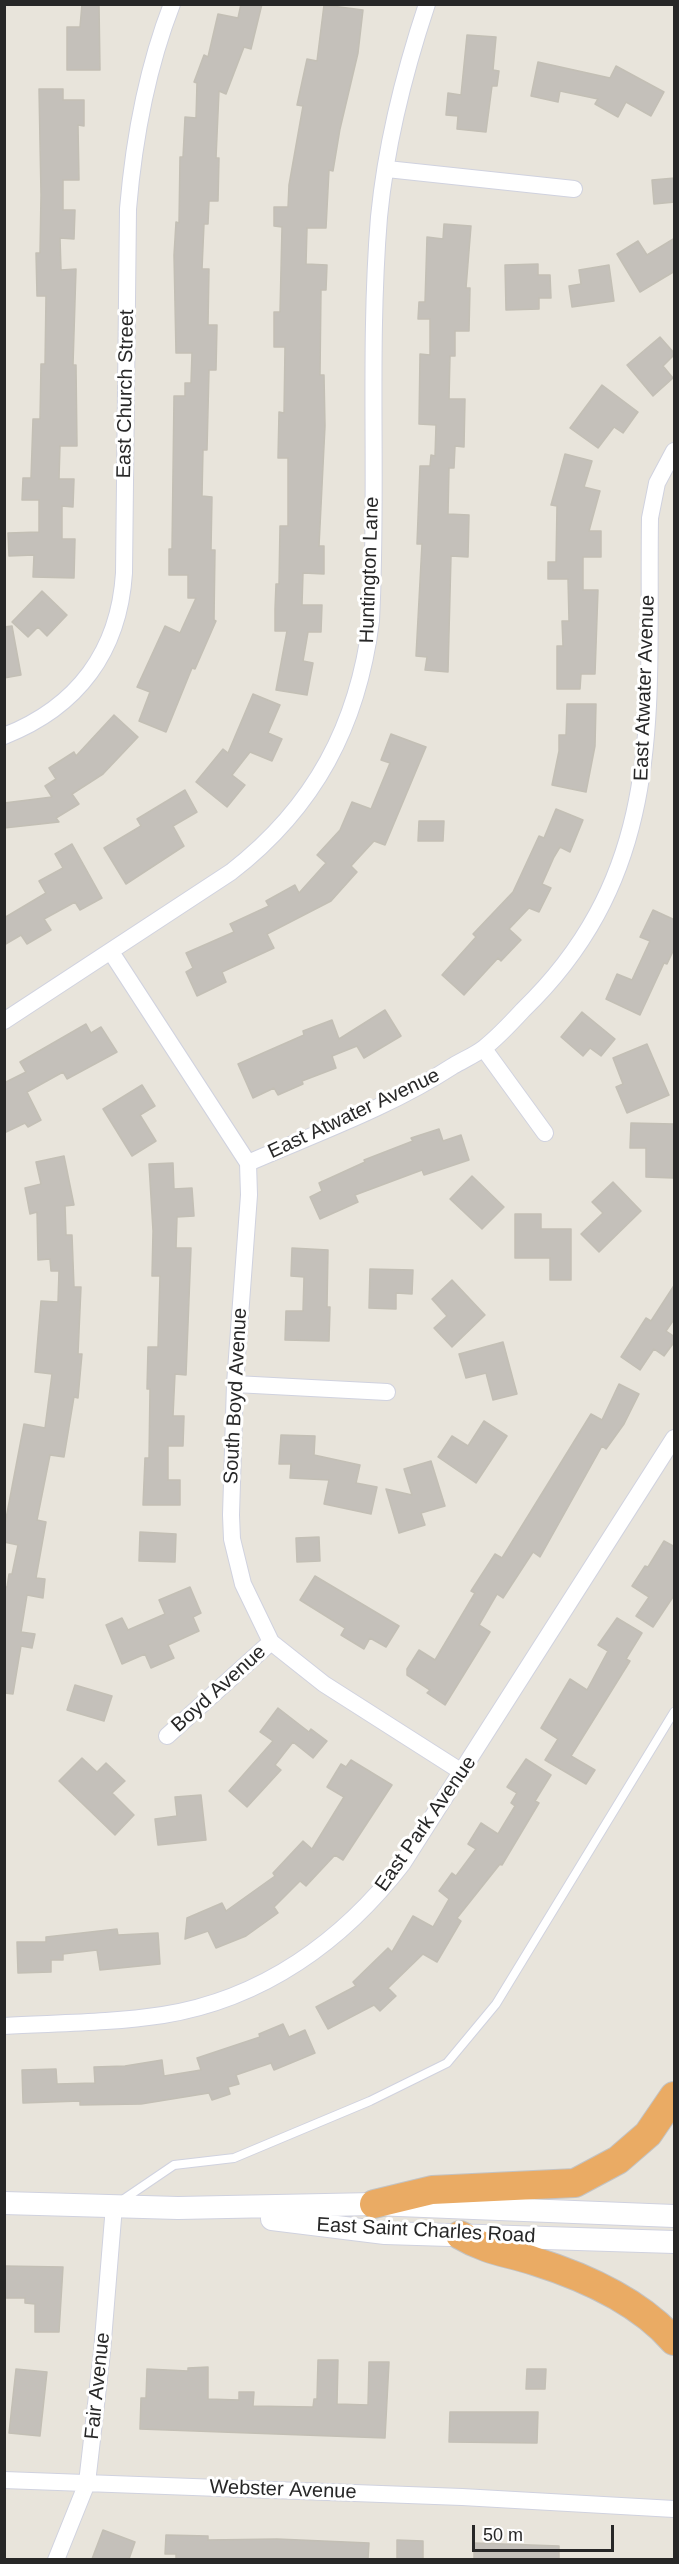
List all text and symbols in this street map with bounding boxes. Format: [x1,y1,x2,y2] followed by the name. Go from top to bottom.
[113,309,139,479] street label: East Church Street
[355,496,385,644] street label: Huntington Lane
[630,594,660,782] street label: East Atwater Avenue
[264,1064,444,1164] street label: East Atwater Avenue
[219,1307,253,1485] street label: South Boyd Avenue
[167,1640,271,1738] street label: Boyd Avenue
[370,1752,482,1896] street label: East Park Avenue
[316,2213,536,2249] street label: East Saint Charles Road
[80,2331,116,2441] street label: Fair Avenue
[209,2475,357,2505] street label: Webster Avenue
[475,2513,618,2551] scale bar
[483,2525,523,2545] text: 50 m

